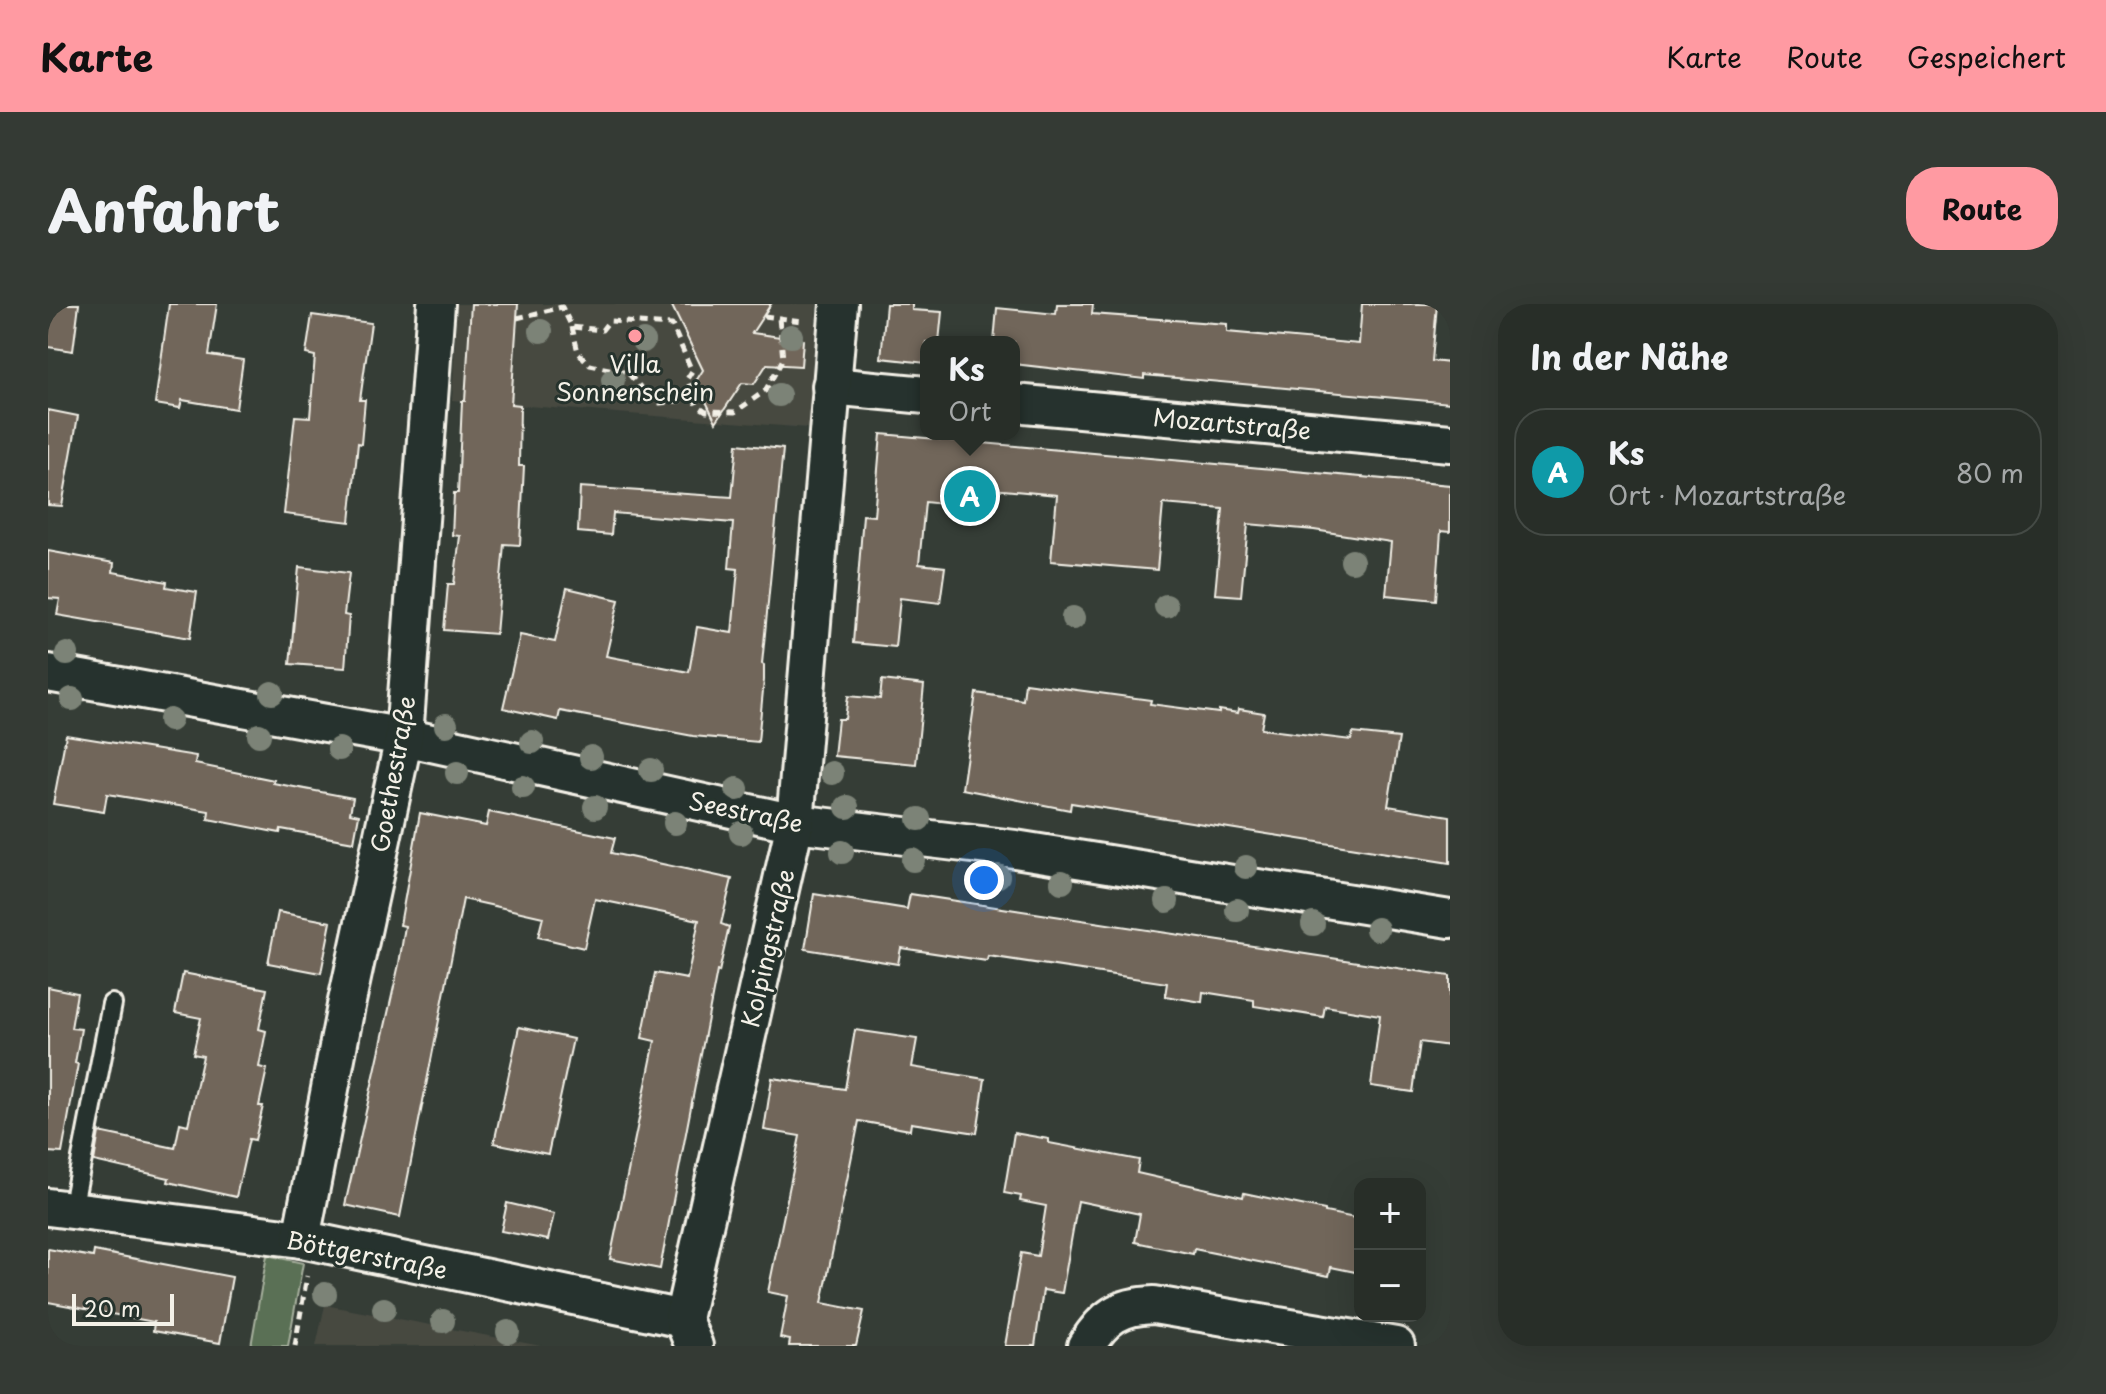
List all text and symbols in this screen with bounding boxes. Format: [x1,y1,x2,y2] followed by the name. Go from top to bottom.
[40,28,153,85] text: Karte
[1666,35,1742,78] text: Karte
[1786,35,1863,78] text: Route
[1907,35,2066,78] text: Gespeichert
[48,166,281,251] text: Anfahrt
[1906,167,2058,250] button: Route
[626,327,644,345] marker: Villa Sonnenschein
[1530,330,1728,382] text: In der Nähe
[920,336,1020,440] popup
[556,345,714,409] place label: Villa Sonnenschein
[948,346,985,391] text: Ks
[948,391,992,430] text: Ort
[1151,398,1313,448] street label: Mozartstraße
[1608,430,1644,475] text: Ks
[1548,453,1568,492] text: A
[1956,453,2024,492] text: 80 m
[944,466,996,526] pin: A
[1608,475,1846,514] text: Ort · Mozartstraße
[361,693,423,855] street label: Goethestraße
[686,781,806,841] street label: Seestraße
[964,860,1004,900] your location
[731,865,803,1031] street label: Kolpingstraße
[1354,1178,1426,1322] map controls
[1354,1178,1426,1250] button: +
[283,1221,451,1287] street label: Böttgerstraße
[1354,1250,1426,1322] button: −
[72,1290,174,1326] scale bar
[84,1291,141,1324] text: 20 m

